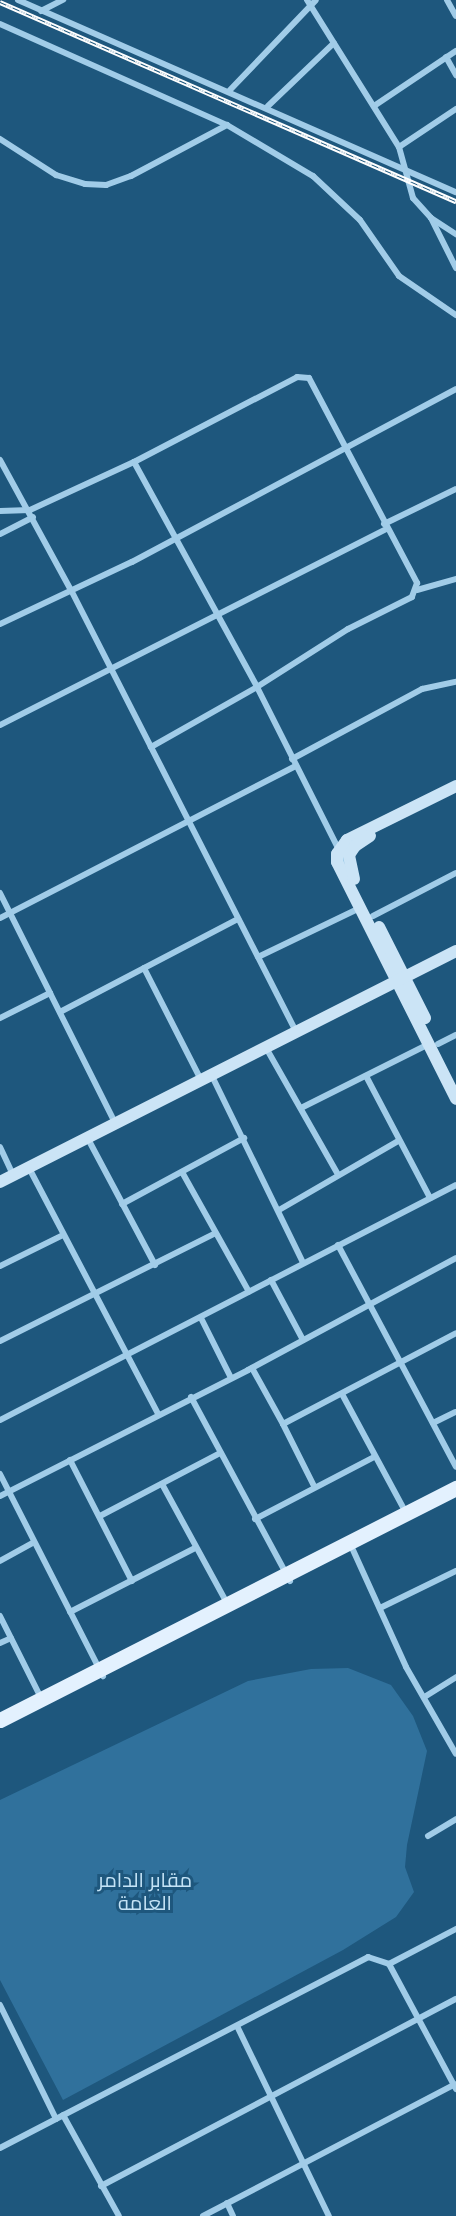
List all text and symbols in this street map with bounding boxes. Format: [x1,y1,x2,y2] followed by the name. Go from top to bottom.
[98,1868,192,1915] park label: مقابر الدامر العامة

